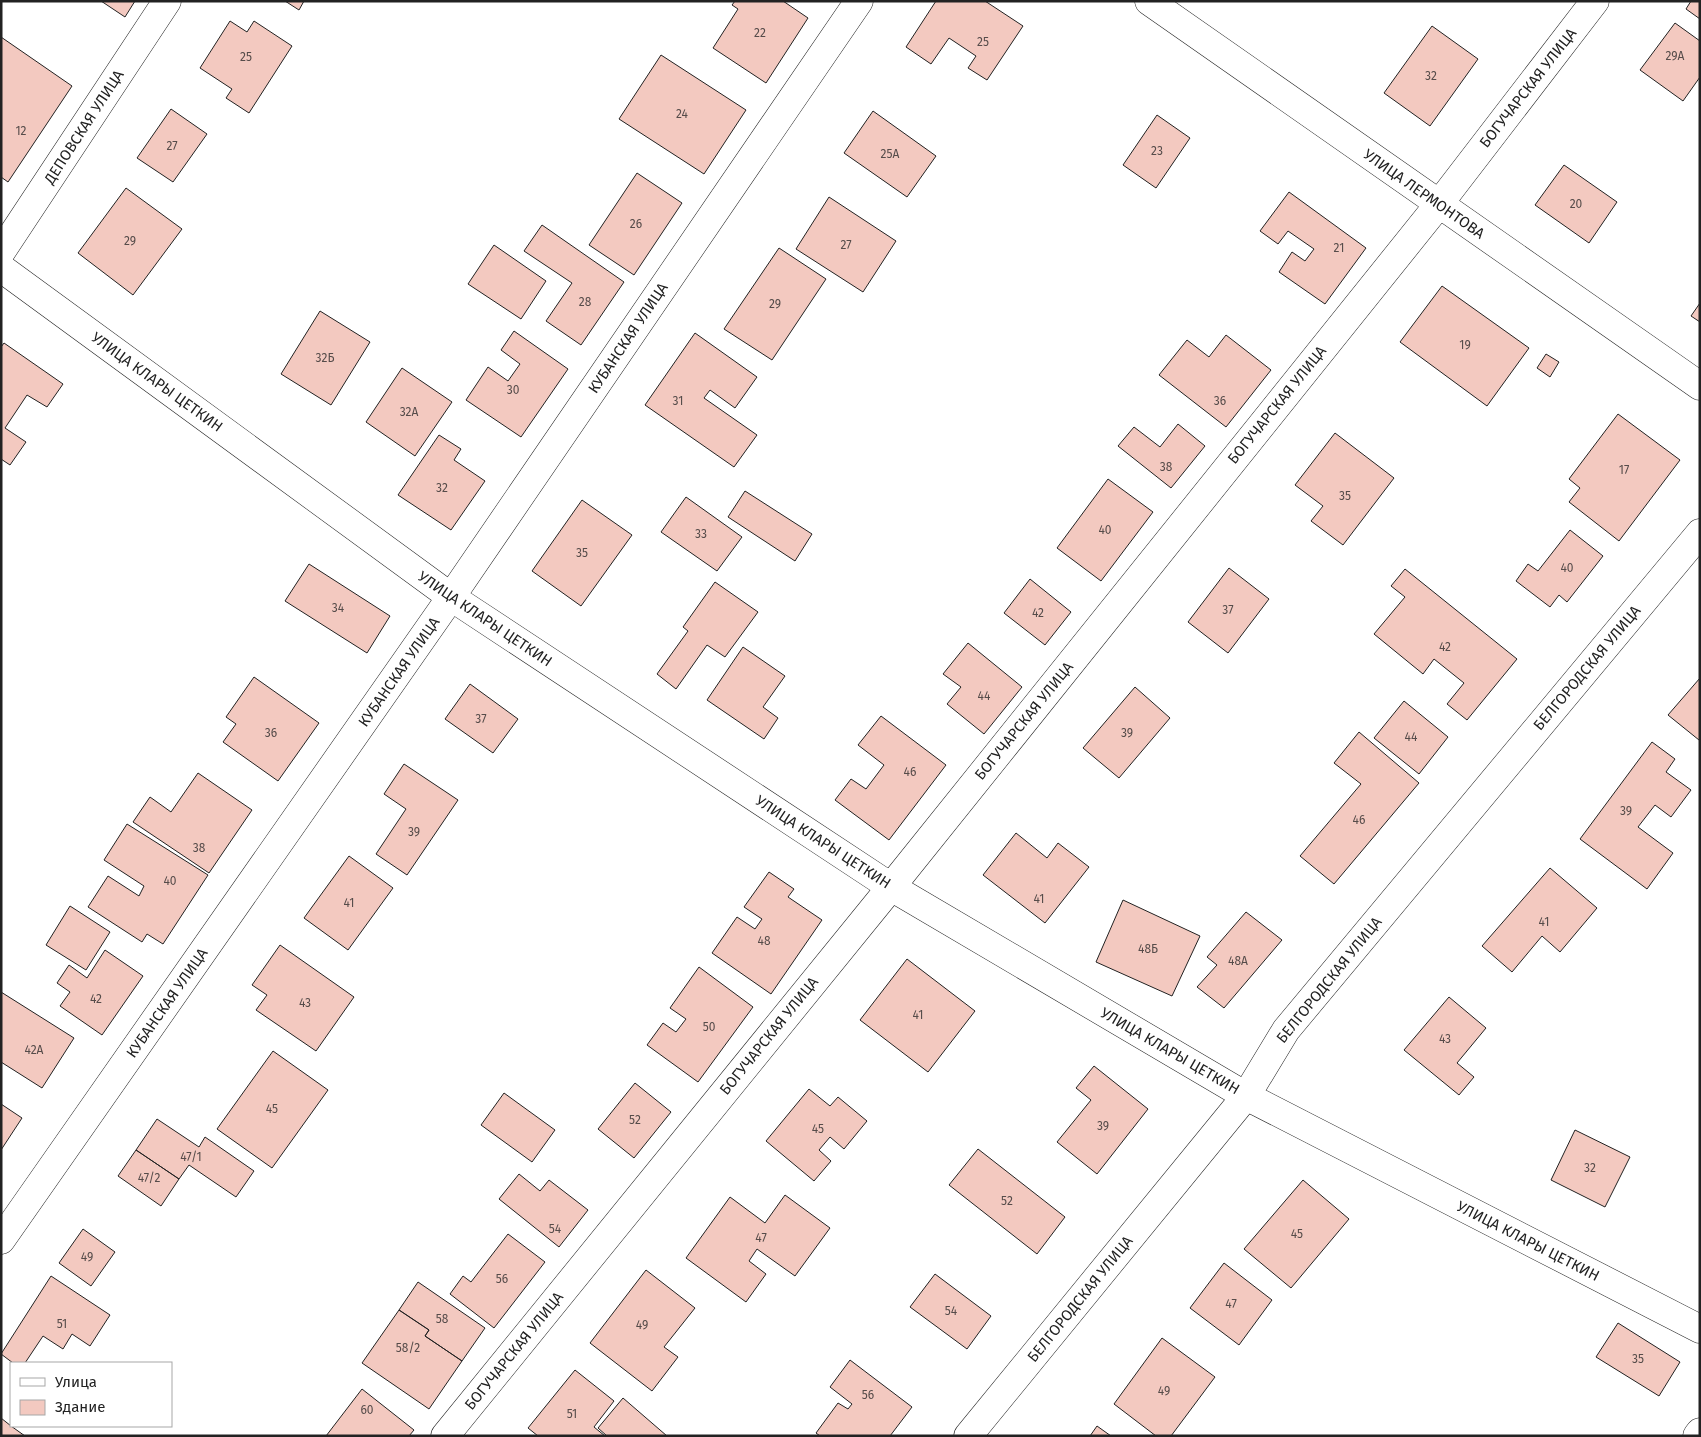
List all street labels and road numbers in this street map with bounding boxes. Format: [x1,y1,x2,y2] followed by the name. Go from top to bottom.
[1476,24,1580,151] street label: БОГУЧАРСКАЯ УЛИЦА
[40,66,128,188] street label: ДЕПОВСКАЯ УЛИЦА
[1360,145,1488,243] street label: УЛИЦА ЛЕРМОНТОВА
[584,279,672,397] street label: КУБАНСКАЯ УЛИЦА
[88,328,226,436] street label: УЛИЦА КЛАРЫ ЦЕТКИН
[1224,342,1330,468] street label: БОГУЧАРСКАЯ УЛИЦА
[415,567,555,671] street label: УЛИЦА КЛАРЫ ЦЕТКИН
[1530,602,1645,734] street label: БЕЛГОРОДСКАЯ УЛИЦА
[354,613,444,730] street label: КУБАНСКАЯ УЛИЦА
[971,658,1077,784] street label: БОГУЧАРСКАЯ УЛИЦА
[752,791,894,893] street label: УЛИЦА КЛАРЫ ЦЕТКИН
[1273,913,1386,1047] street label: БЕЛГОРОДСКАЯ УЛИЦА
[122,944,212,1061] street label: КУБАНСКАЯ УЛИЦА
[716,973,822,1099] street label: БОГУЧАРСКАЯ УЛИЦА
[1097,1004,1243,1098] street label: УЛИЦА КЛАРЫ ЦЕТКИН
[1454,1197,1602,1285] street label: УЛИЦА КЛАРЫ ЦЕТКИН
[1024,1232,1137,1366] street label: БЕЛГОРОДСКАЯ УЛИЦА
[461,1288,567,1414] street label: БОГУЧАРСКАЯ УЛИЦА

